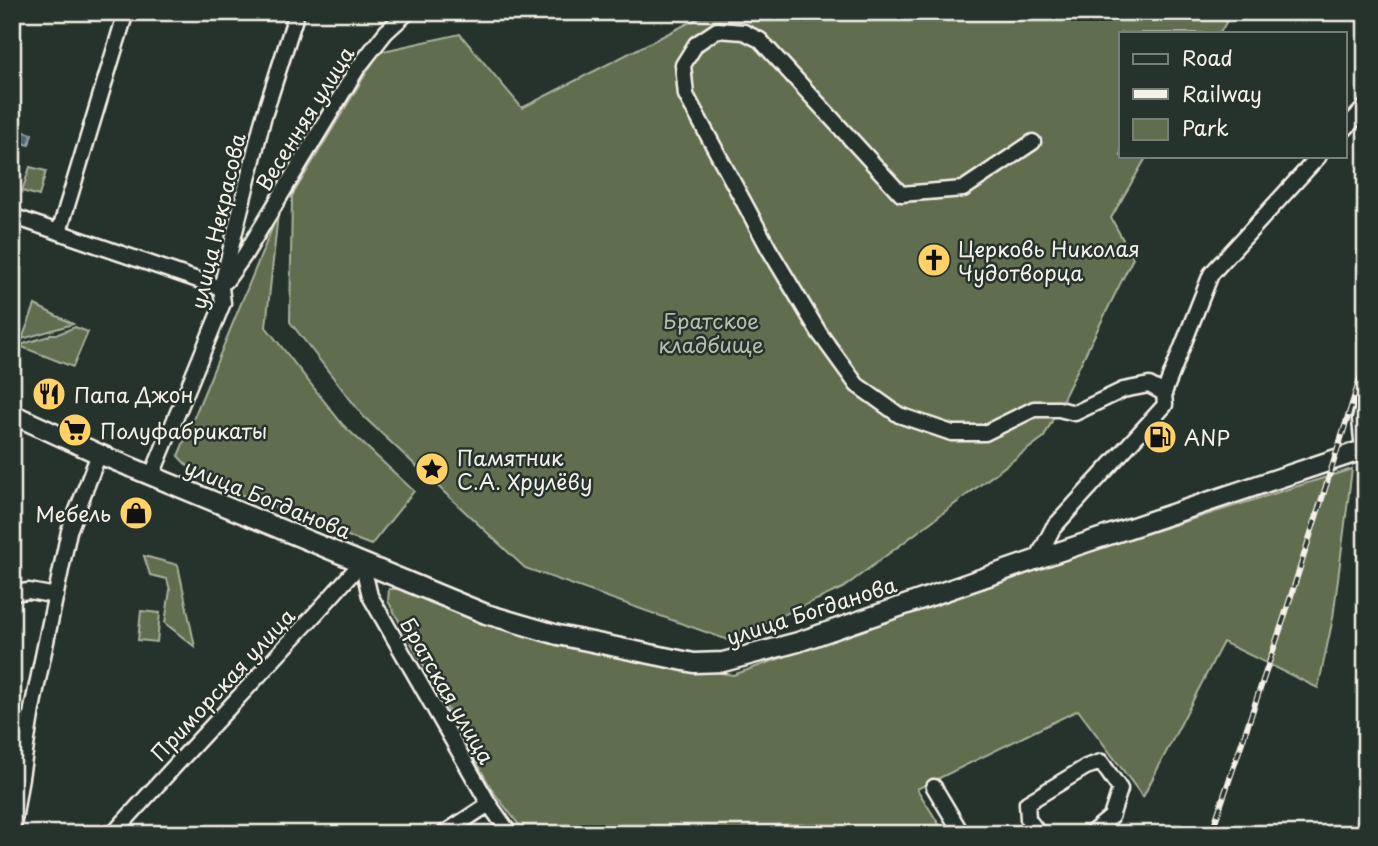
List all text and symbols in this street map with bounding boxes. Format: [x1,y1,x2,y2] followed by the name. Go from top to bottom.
[1119,32,1346,158] legend
[247,39,362,196] street label: Весенняя улица
[1182,41,1233,73] text: Road
[1182,77,1262,109] text: Railway
[1182,111,1229,143] text: Park
[181,130,253,312] street label: улица Некрасова
[958,232,1140,288] place label: Церковь Николая Чудотворца
[915,241,953,279] church icon: Церковь Николая Чудотворца
[658,304,764,360] park label: Братское кладбище
[30,375,68,413] restaurant icon: Папа Джон
[74,378,194,410] place label: Папа Джон
[56,411,94,449] supermarket icon: Полуфабрикаты
[100,414,267,446] place label: Полуфабрикаты
[1141,418,1179,456] fuel station icon: ANP
[1184,421,1230,453] place label: ANP
[457,441,592,497] place label: Памятник С.А. Хрулёву
[180,450,356,546] street label: улица Богданова
[413,450,451,488] place icon: Памятник С.А. Хрулёву
[117,494,155,532] shop icon: Мебель
[36,497,111,529] place label: Мебель
[722,567,900,653] street label: улица Богданова
[142,600,302,768] street label: Приморская улица
[393,610,504,770] street label: Братская улица

